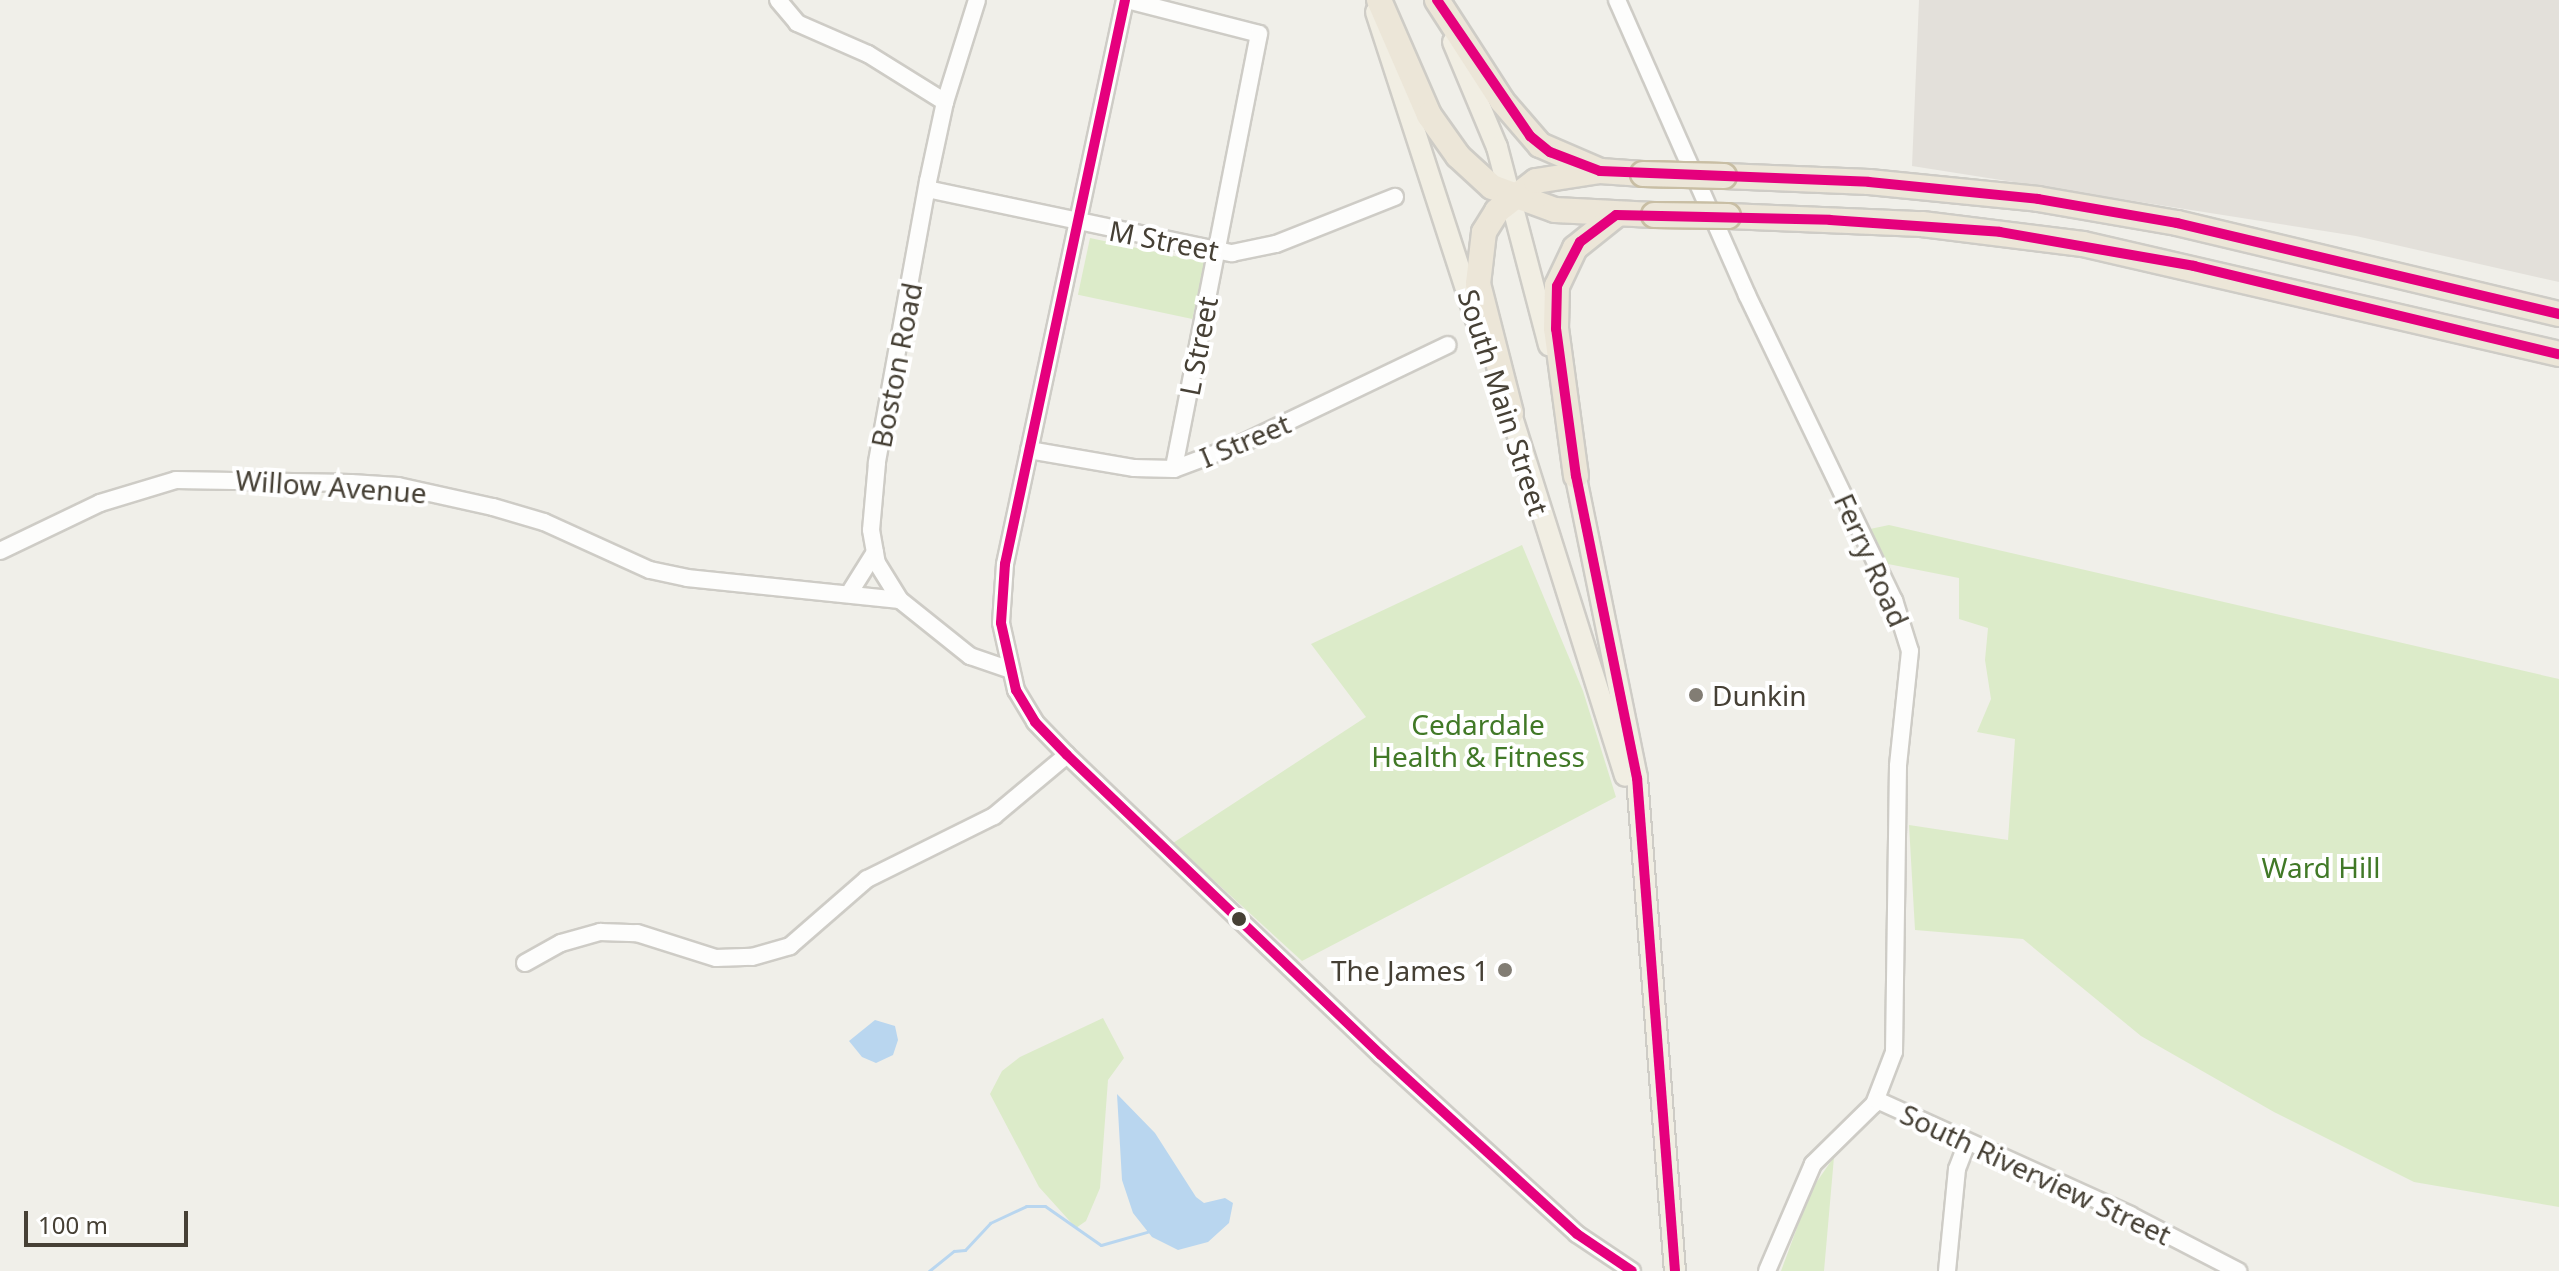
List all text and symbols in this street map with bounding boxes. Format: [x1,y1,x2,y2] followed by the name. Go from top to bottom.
[1106,213,1222,267] street label: M Street
[864,280,928,450] street label: Boston Road
[1452,285,1556,519] street label: South Main Street
[1172,294,1224,398] street label: L Street
[1195,406,1295,474] street label: I Street
[234,463,428,509] street label: Willow Avenue
[1828,488,1916,632] street label: Ferry Road
[1712,678,1807,712] place label: Dunkin
[1687,686,1705,704] marker: Dunkin
[1371,707,1585,773] park label: Cedardale Health & Fitness
[2261,850,2381,884] park label: Ward Hill
[1231,911,1247,927] unlabelled marker
[1331,953,1489,987] place label: The James 1
[1496,961,1514,979] marker: The James 1
[1895,1097,2177,1251] street label: South Riverview Street
[28,1195,192,1245] scale bar
[38,1208,108,1241] text: 100 m

